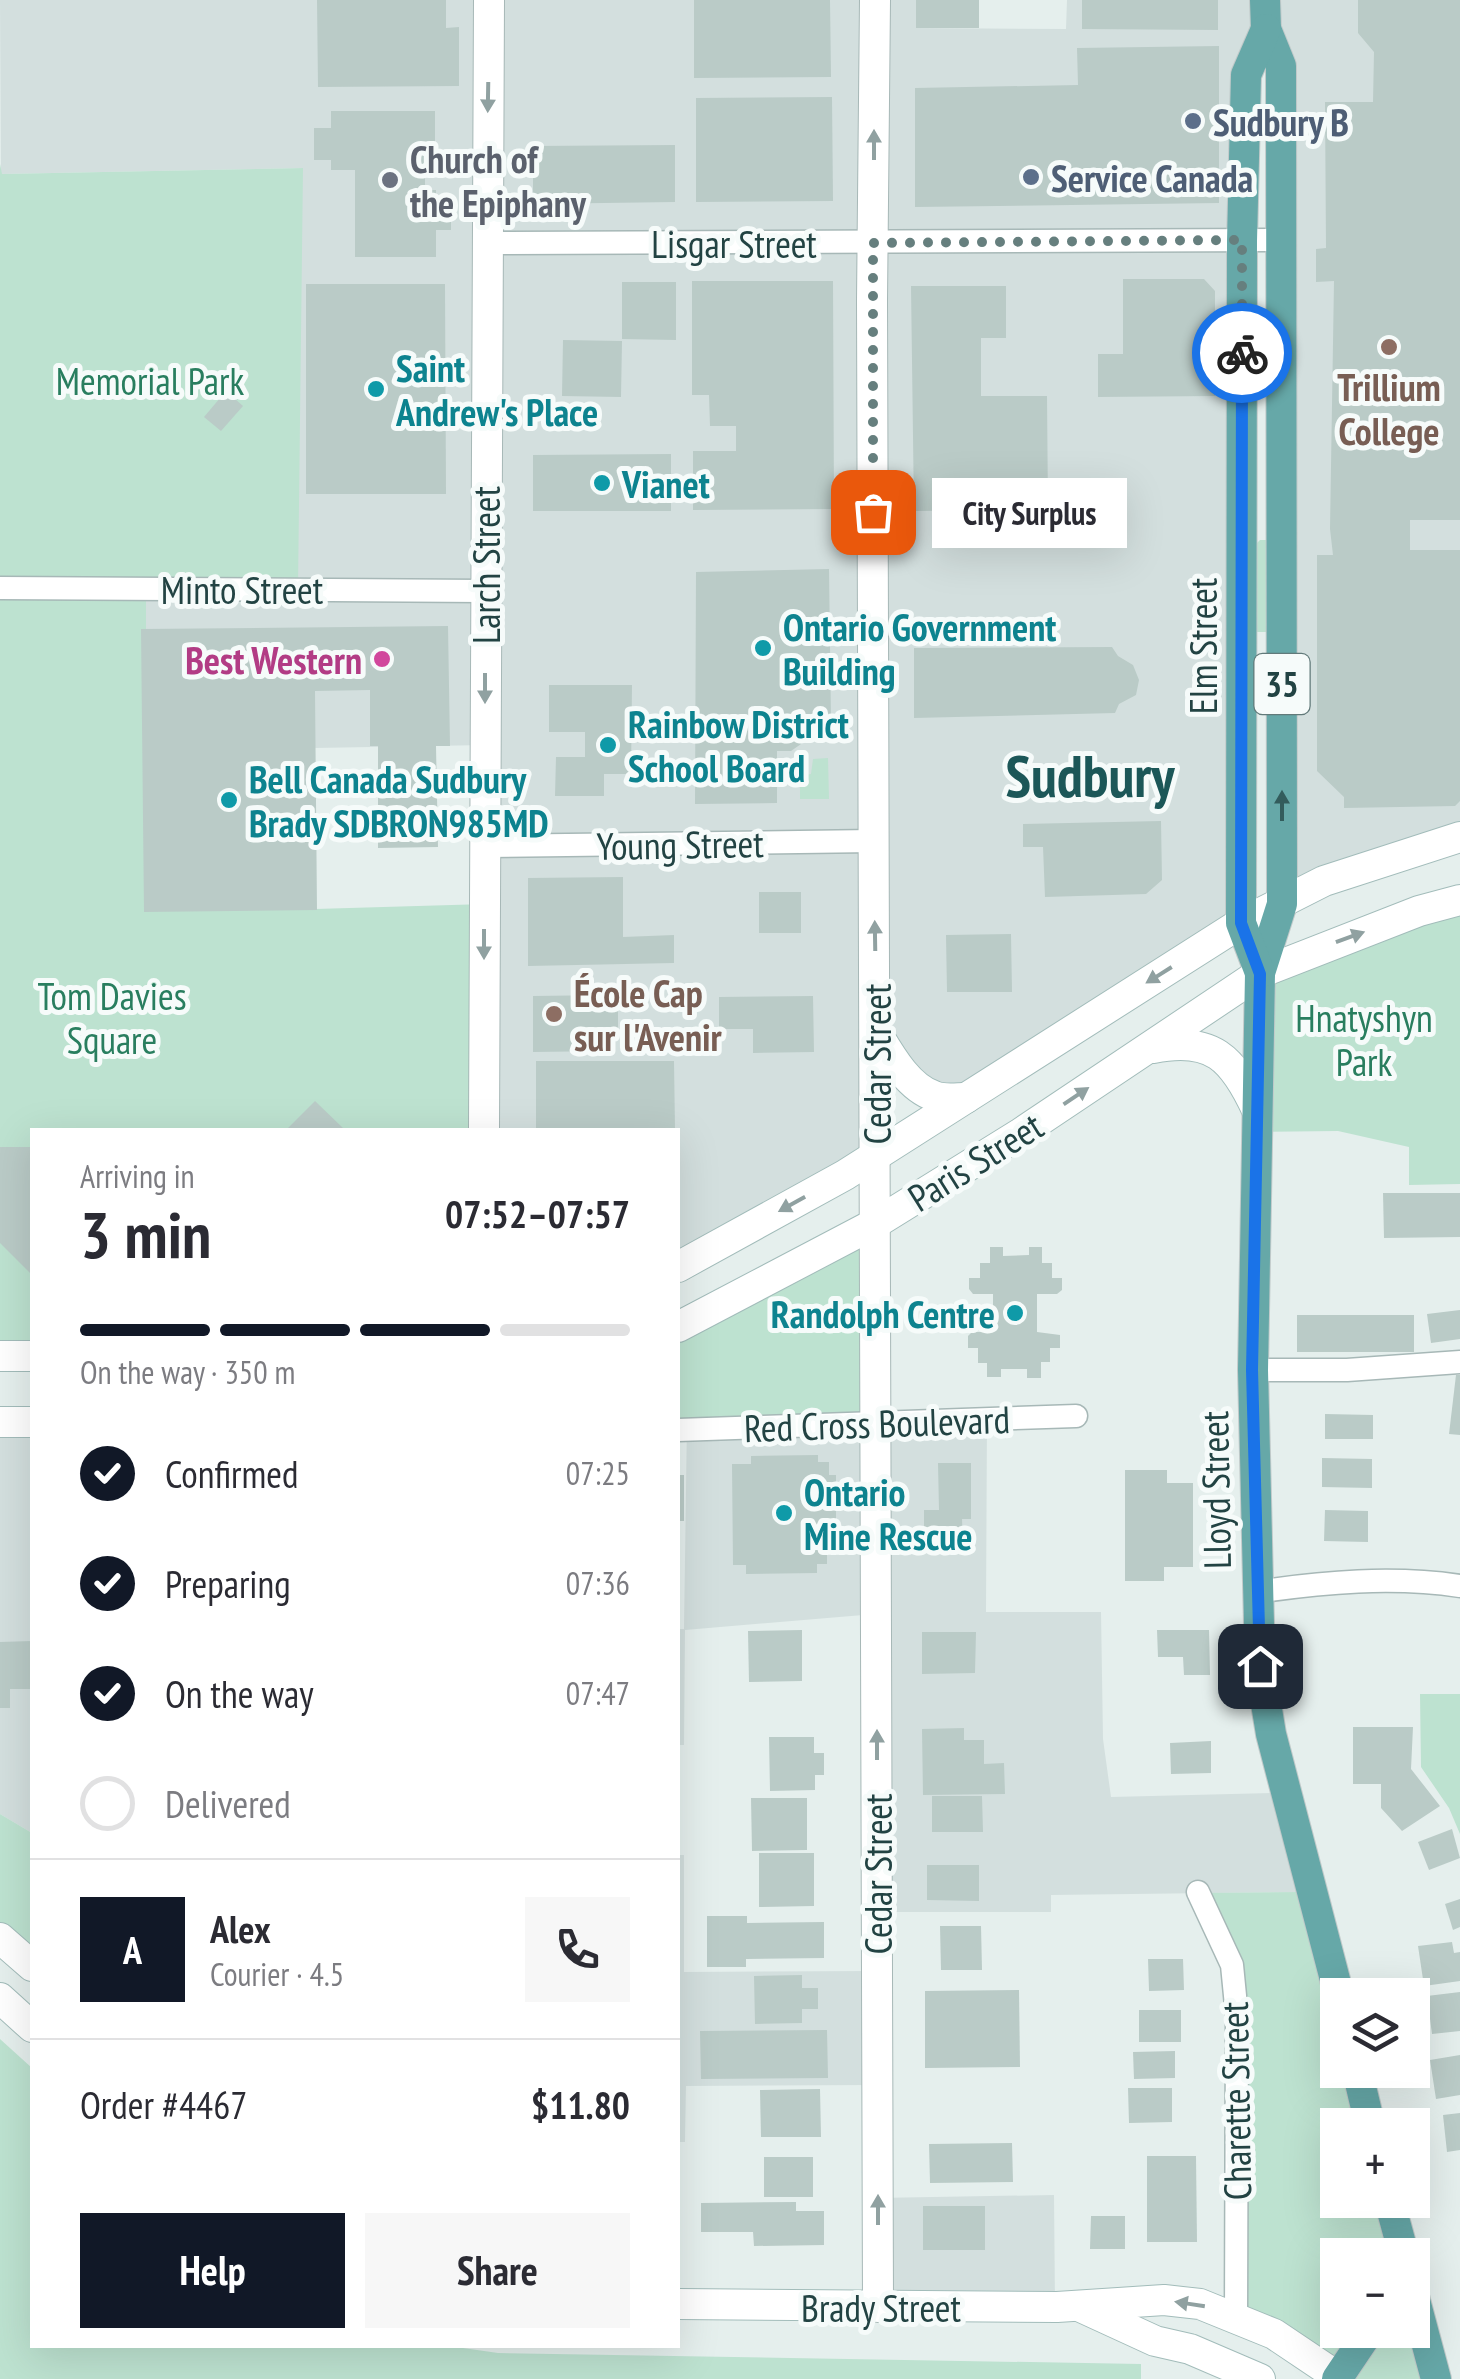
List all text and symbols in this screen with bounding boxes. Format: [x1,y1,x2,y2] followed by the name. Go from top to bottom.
[479,82,495,114] one-way arrow
[1213,97,1349,146] place label: Sudbury B
[1182,110,1204,132] marker: Sudbury B
[866,129,882,161] one-way arrow
[410,134,587,227] place label: Church of the Epiphany
[1051,153,1253,202] place label: Service Canada
[1020,166,1042,188] marker: Service Canada
[379,169,401,191] marker: Church of the Epiphany
[651,219,817,268] street label: Lisgar Street
[1192,303,1292,403] courier
[1215,326,1270,381] icon: bike
[1378,336,1400,358] marker: Trillium College
[395,343,598,436] place label: Saint Andrew's Place
[56,356,244,405] park label: Memorial Park
[1337,362,1441,455] place label: Trillium College
[365,378,387,400] marker: Saint Andrew's Place
[621,459,710,508] place label: Vianet
[831,470,916,555] pin
[591,472,613,494] marker: Vianet
[933,477,1128,547] callout: City Surplus
[846,485,901,540] icon: bag
[461,486,510,644] street label: Larch Street
[962,492,1097,534] text: City Surplus
[161,565,324,614] street label: Minto Street
[1178,577,1227,714] street label: Elm Street
[783,602,1056,695] place label: Ontario Government Building
[185,635,362,684] place label: Best Western
[752,637,774,659] marker: Ontario Government Building
[371,648,393,670] marker: Best Western
[1254,654,1310,714] road number: 35
[477,673,493,705] one-way arrow
[628,699,849,792] place label: Rainbow District School Board
[597,734,619,756] marker: Rainbow District School Board
[1006,738,1175,813] district label: Sudbury
[249,754,549,847] place label: Bell Canada Sudbury Brady SDBRON985MD
[218,789,240,811] marker: Bell Canada Sudbury Brady SDBRON985MD
[1274,790,1290,822] one-way arrow
[596,818,765,870] street label: Young Street
[867,919,883,951] one-way arrow
[476,928,492,960] one-way arrow
[1336,929,1366,944] one-way arrow
[1145,966,1173,984] one-way arrow
[574,968,723,1061] place label: École Cap sur l'Avenir
[38,971,186,1064] park label: Tom Davies Square
[852,983,901,1144] street label: Cedar Street
[1295,993,1433,1086] park label: Hnatyshyn Park
[543,1003,565,1025] marker: École Cap sur l'Avenir
[1063,1087,1090,1106] one-way arrow
[899,1100,1052,1221] street label: Paris Street
[80,1155,195,1197] text: Arriving in
[445,1189,630,1238] text: 07:52–07:57
[80,1192,211,1276] text: 3 min
[778,1195,806,1213] one-way arrow
[771,1289,995,1338] place label: Randolph Centre
[1004,1302,1026,1324] marker: Randolph Centre
[80,1351,295,1393] text: On the way · 350 m
[743,1394,1011,1452] street label: Red Cross Boulevard
[1189,1410,1241,1569] street label: Lloyd Street
[80,1446,135,1501] icon: check
[165,1449,298,1498] text: Confirmed
[566,1452,630,1494] text: 07:25
[804,1467,973,1560] place label: Ontario Mine Rescue
[773,1502,795,1524] marker: Ontario Mine Rescue
[80,1556,135,1611] icon: check
[165,1559,291,1608] text: Preparing
[566,1562,630,1604] text: 07:36
[1218,1624,1303,1709] pin
[1233,1639,1288,1694] icon: home
[80,1666,135,1721] icon: check
[165,1669,313,1718] text: On the way
[566,1672,630,1714] text: 07:47
[869,1728,885,1760] one-way arrow
[165,1779,291,1828] text: Delivered
[853,1793,902,1954] street label: Cedar Street
[525,1897,630,2002] button: phone
[210,1904,271,1953] text: Alex
[123,1925,142,1974] text: A
[210,1953,344,1995] text: Courier · 4.5
[1320,1978,1430,2348] map controls
[1320,1978,1430,2088] button: layers
[1209,2001,1261,2201] street label: Charette Street
[80,2080,247,2129] text: Order #4467
[531,2080,630,2129] text: $11.80
[1320,2108,1430,2218] button: +
[870,2193,886,2225] one-way arrow
[80,2213,345,2328] button: Help
[365,2213,630,2328] button: Share
[1320,2238,1430,2348] button: −
[801,2283,961,2332] street label: Brady Street
[1173,2295,1205,2311] one-way arrow

